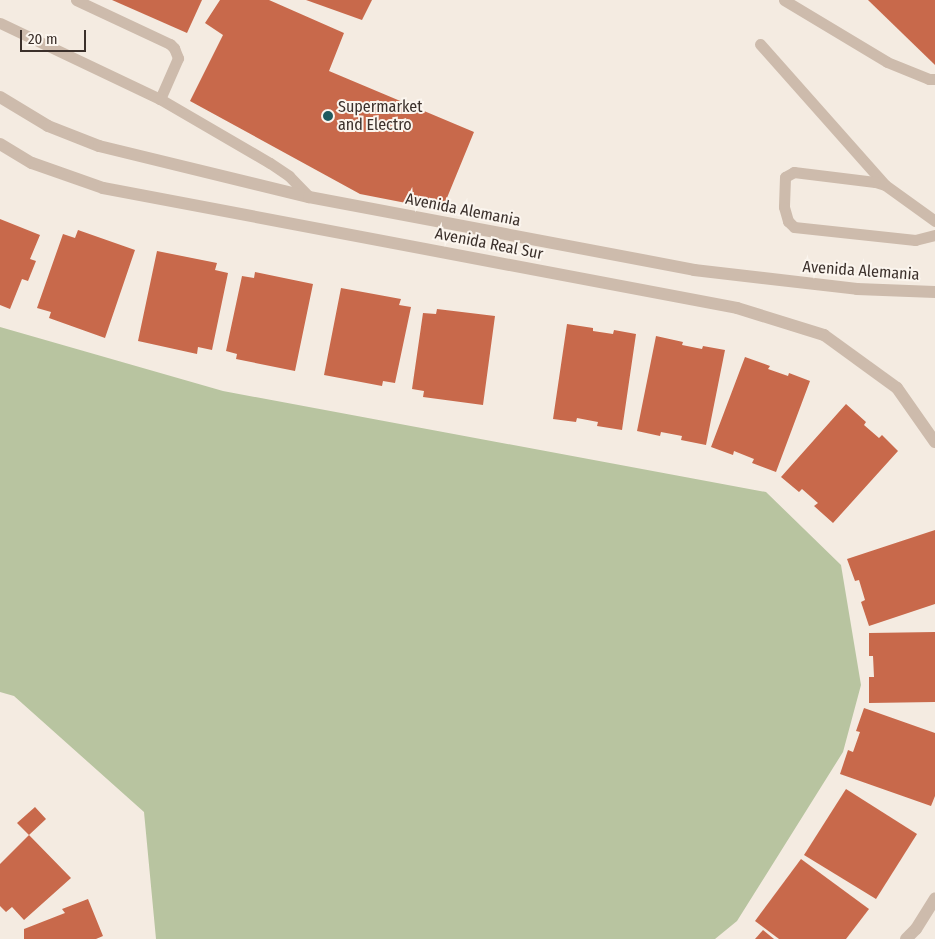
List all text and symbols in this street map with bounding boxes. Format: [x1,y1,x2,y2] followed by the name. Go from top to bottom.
[22,20,89,52] scale bar
[28,30,58,48] text: 20 m
[338,97,422,135] place label: Supermarket and Electro
[322,110,334,122] marker: Supermarket and Electro
[404,189,522,231] street label: Avenida Alemania
[433,224,545,264] street label: Avenida Real Sur
[802,257,920,285] street label: Avenida Alemania

